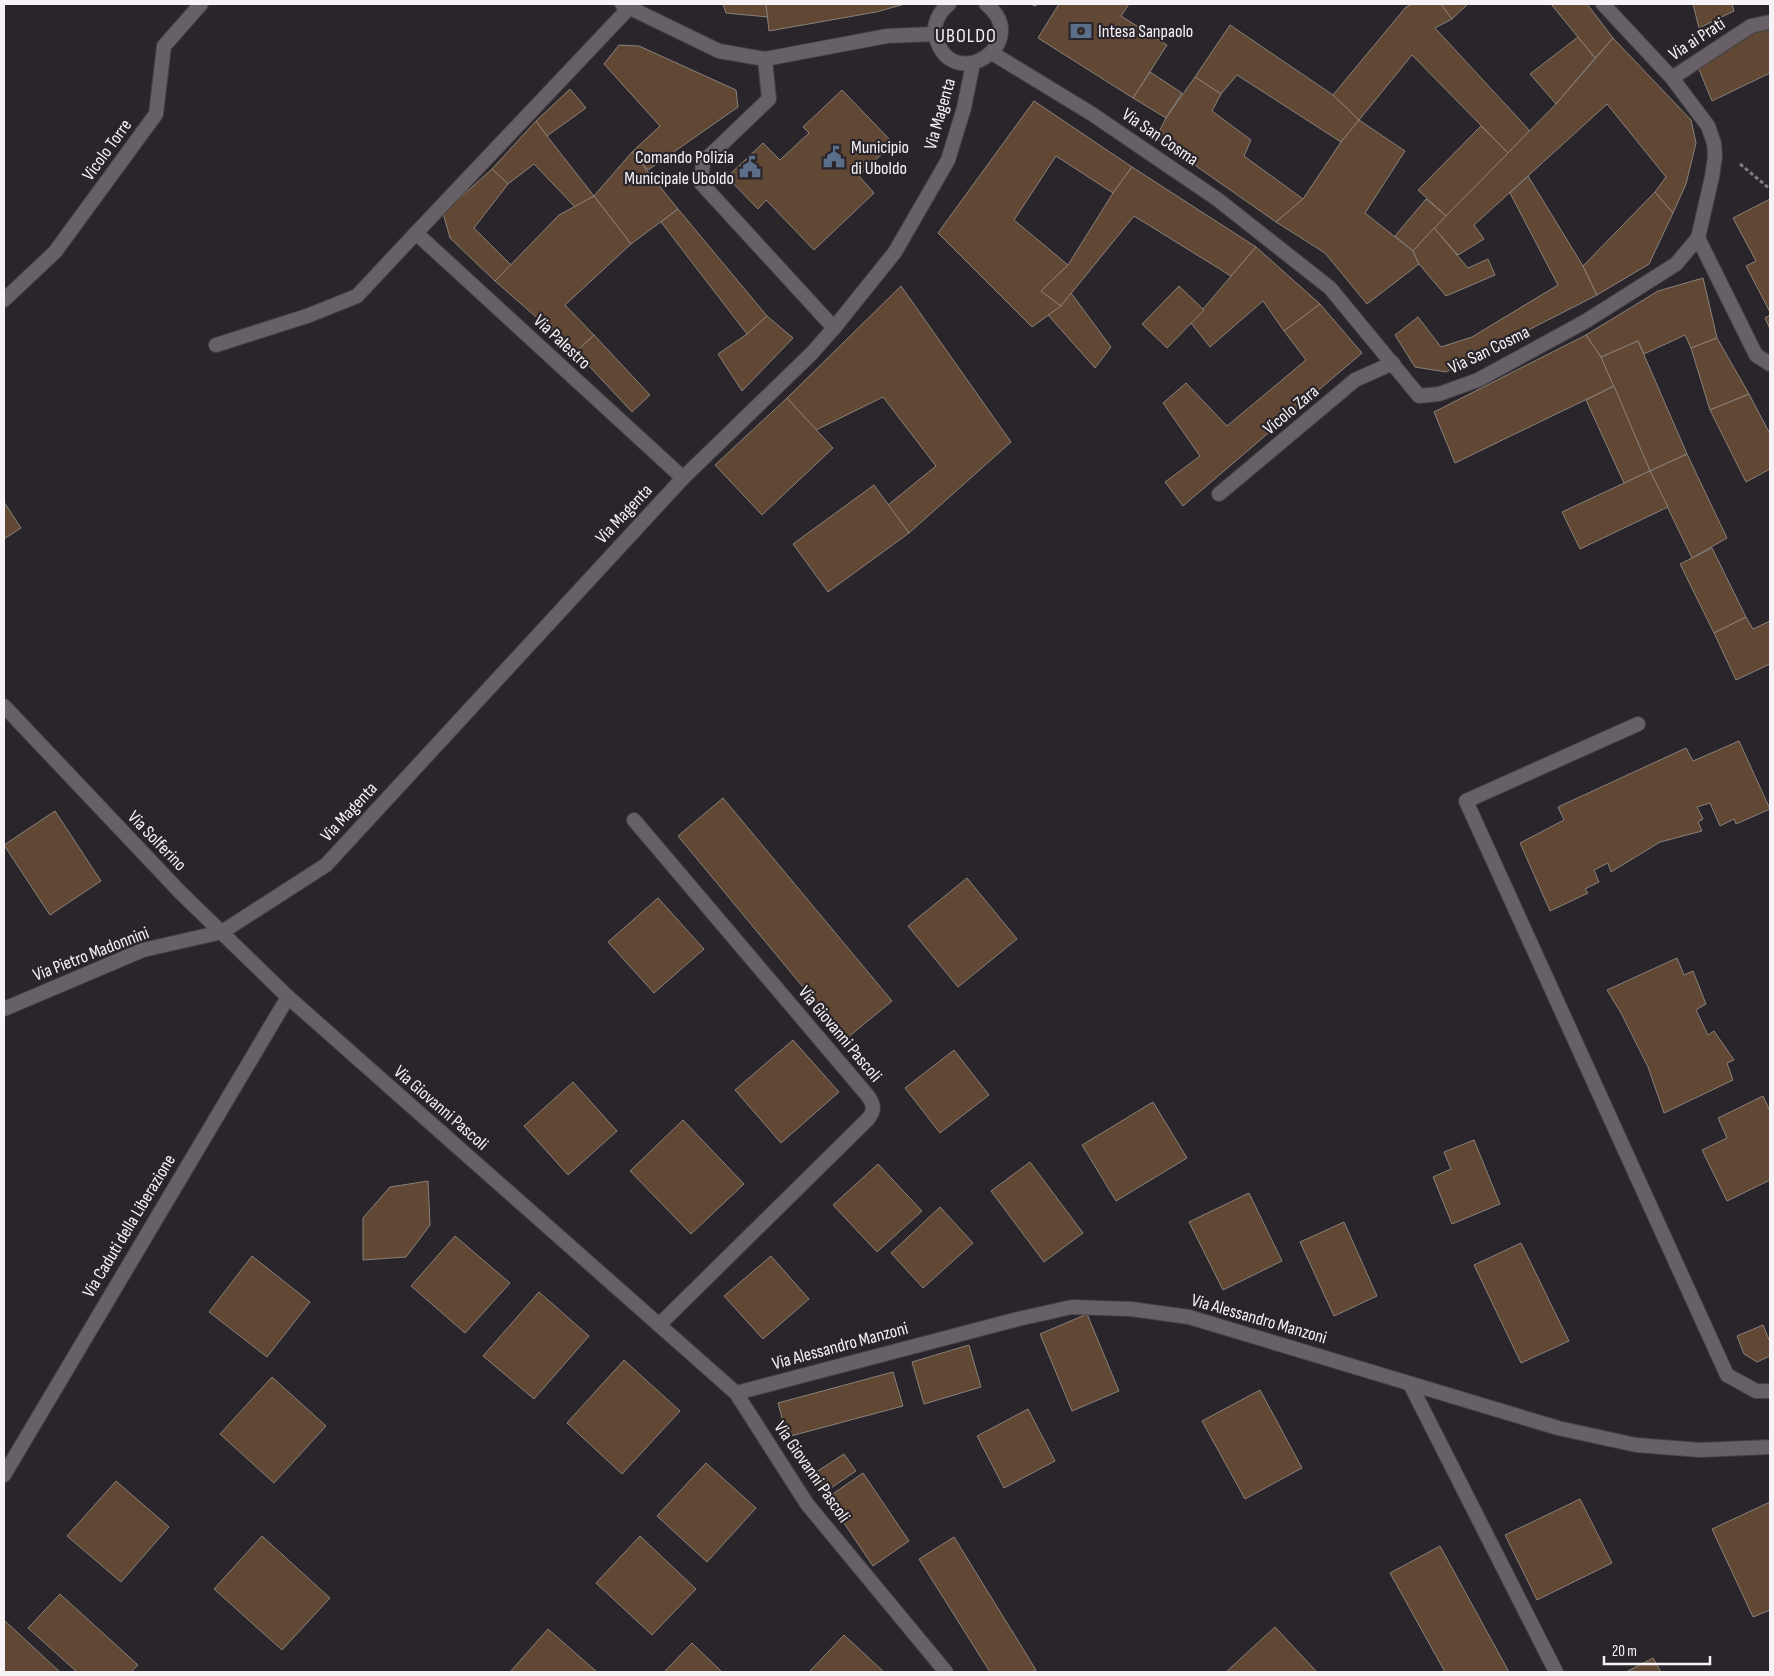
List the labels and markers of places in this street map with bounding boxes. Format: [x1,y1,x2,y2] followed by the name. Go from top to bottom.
[1068,18,1094,44] bank icon: Intesa Sanpaolo
[1098,21,1193,42] place label: Intesa Sanpaolo
[851,137,909,179] place label: Municipio di Uboldo
[821,144,847,170] public building icon: Municipio di Uboldo
[624,147,734,189] place label: Comando Polizia Municipale Uboldo
[737,154,763,180] public building icon: Comando Polizia Municipale Uboldo

